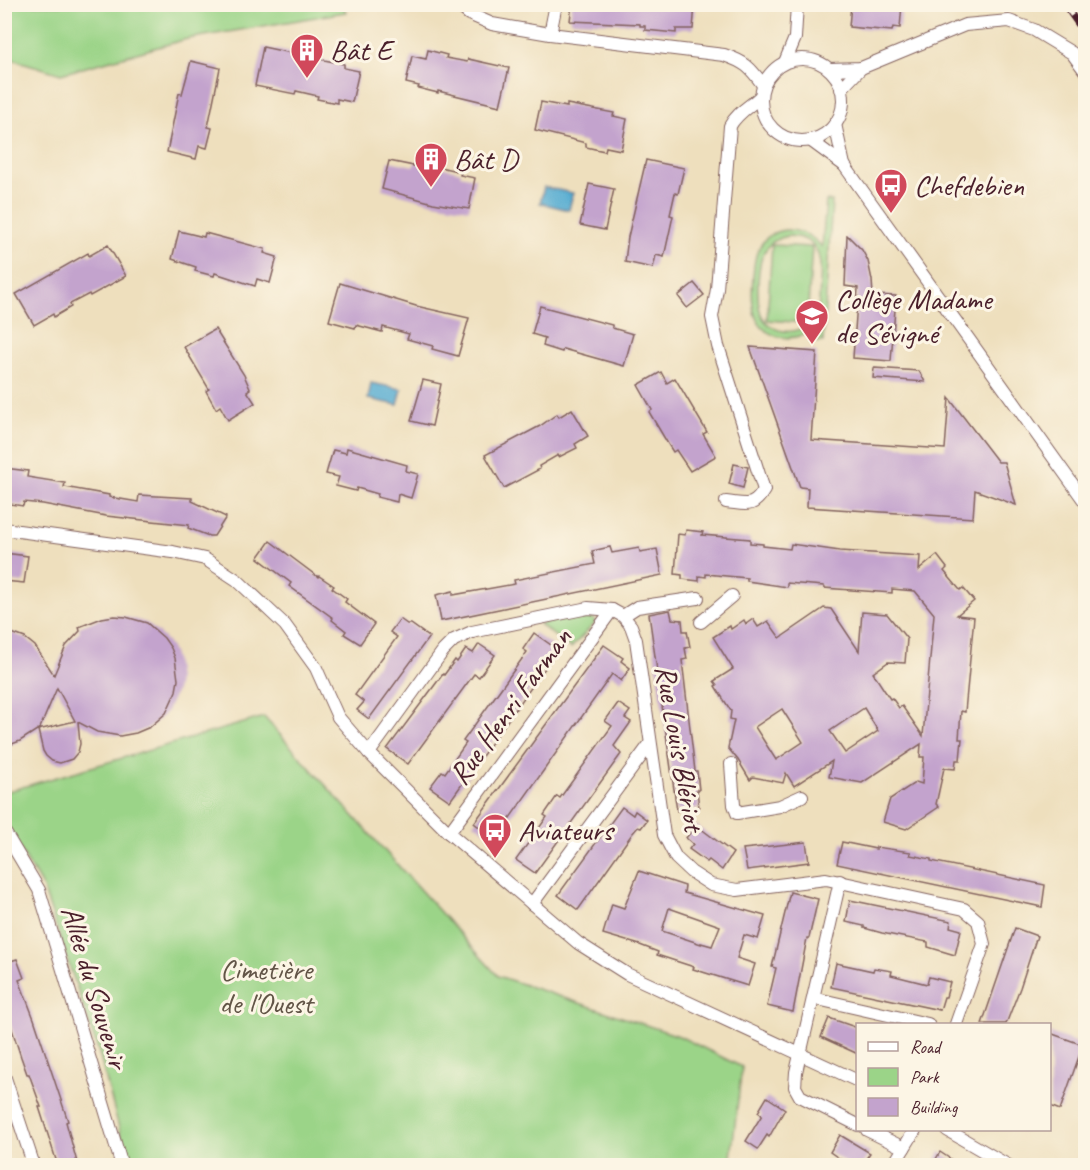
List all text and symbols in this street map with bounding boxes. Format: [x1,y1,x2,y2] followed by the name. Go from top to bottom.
[330,31,396,69] place label: Bât E
[289,32,325,79] building icon: Bât E
[454,140,520,178] place label: Bât D
[413,141,449,188] building icon: Bât D
[914,166,1025,204] place label: Chefdebien
[873,167,909,214] bus stop icon: Chefdebien
[835,280,994,352] place label: Collège Madame de Sévigné
[794,298,830,345] school or university icon: Collège Madame de Sévigné
[440,619,580,792] street label: Rue Henri Farman
[647,662,714,837] street label: Rue Louis Blériot
[518,811,615,849] place label: Aviateurs
[477,812,513,859] bus stop icon: Aviateurs
[52,901,139,1076] street label: Allée du Souvenir
[219,950,316,1022] park label: Cimetière de l'Ouest
[856,1023,1051,1131] legend
[910,1036,943,1058] text: Road
[910,1066,940,1088] text: Park
[910,1096,959,1118] text: Building

